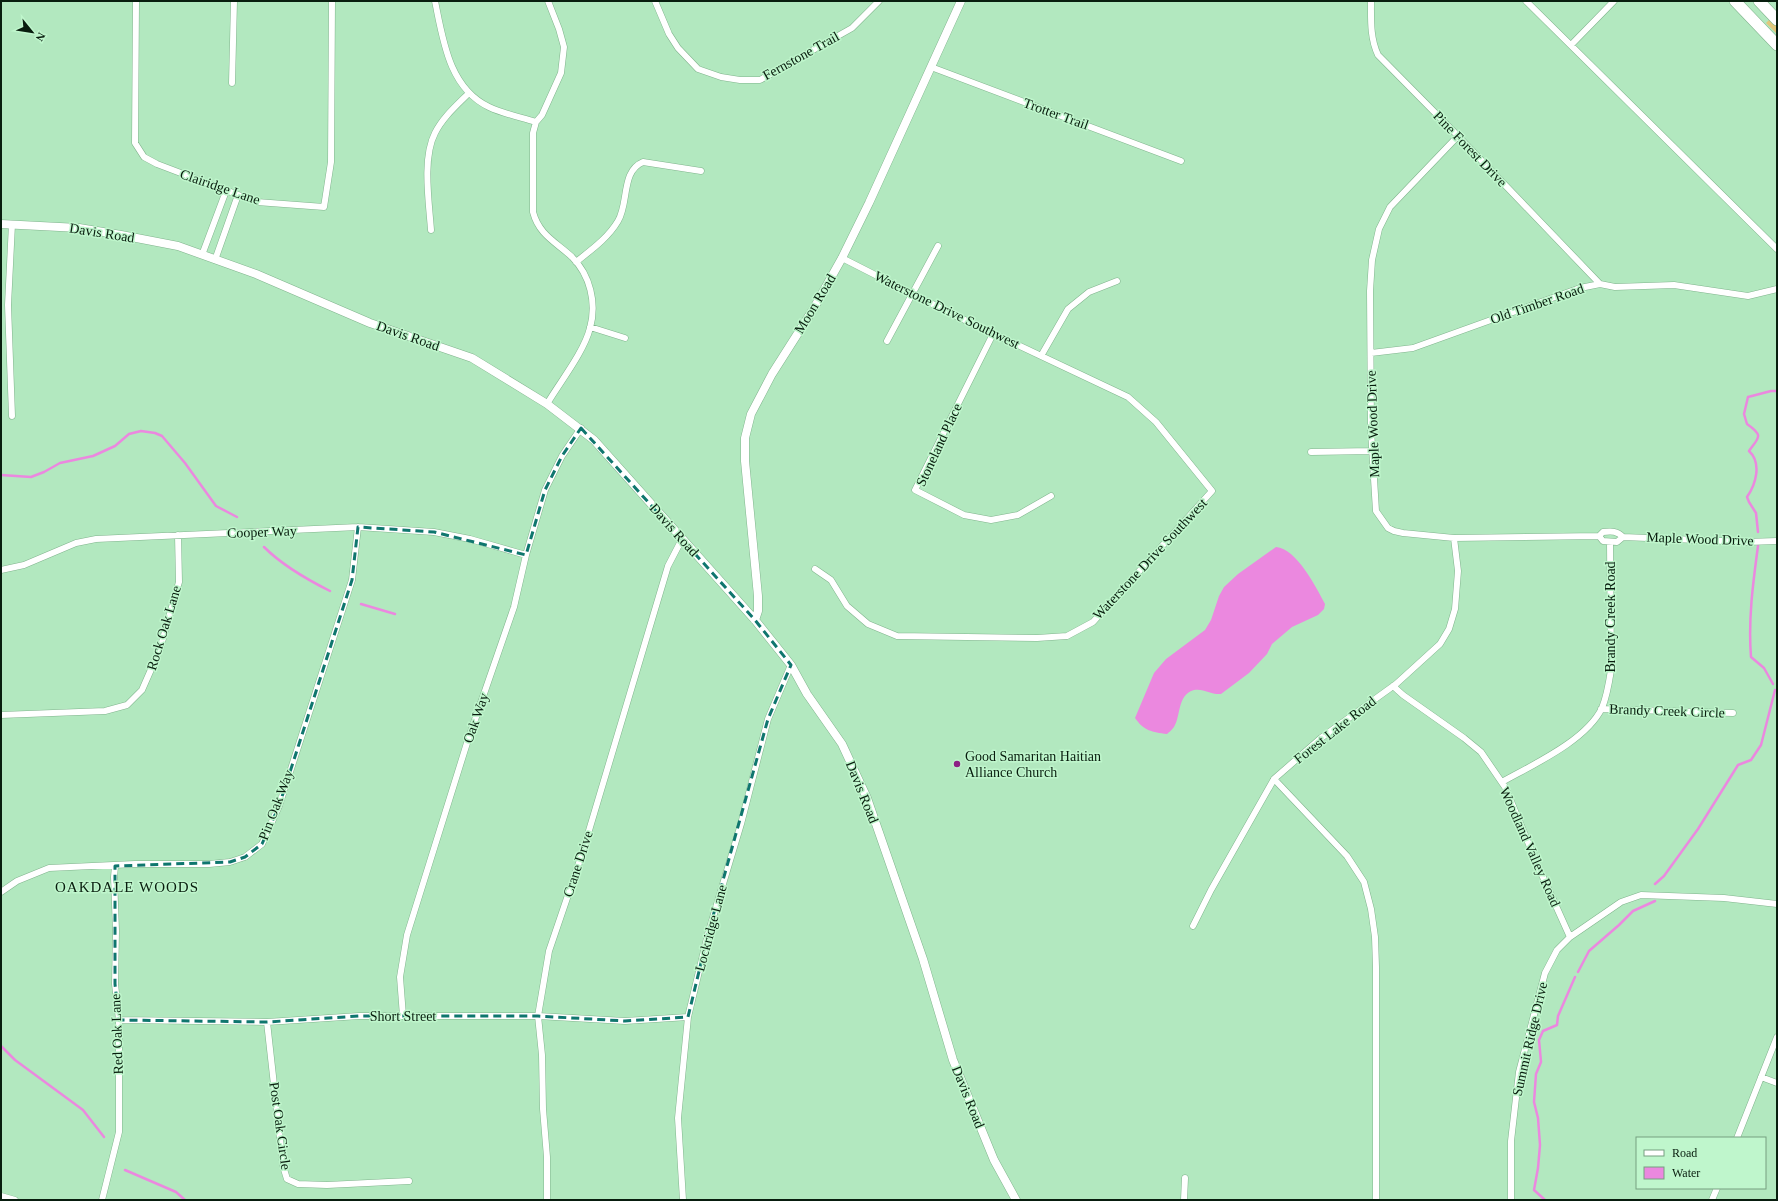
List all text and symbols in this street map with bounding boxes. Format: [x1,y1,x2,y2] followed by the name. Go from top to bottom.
[12,12,52,52] north arrow
[760,29,842,83] street label: Fernstone Trail
[33,31,48,43] text: N
[1021,95,1091,133] street label: Trotter Trail
[1430,108,1510,190] street label: Pine Forest Drive
[178,166,262,208] street label: Clairidge Lane
[68,220,136,246] street label: Davis Road
[872,268,1022,352] street label: Waterstone Drive Southwest
[791,272,839,336] street label: Moon Road
[1488,281,1586,327] street label: Old Timber Road
[374,318,442,354] street label: Davis Road
[1364,370,1382,478] street label: Maple Wood Drive
[913,401,965,489] street label: Stoneland Place
[1090,495,1210,623] street label: Waterstone Drive Southwest
[646,501,702,559] street label: Davis Road
[227,523,297,541] street label: Cooper Way
[1646,530,1754,548] street label: Maple Wood Drive
[1603,561,1618,673] street label: Brandy Creek Road
[144,584,184,672] street label: Rock Oak Lane
[460,691,492,745] street label: Oak Way
[1291,693,1379,767] street label: Forest Lake Road
[1609,701,1725,721] street label: Brandy Creek Circle
[965,749,1101,780] place label: Good Samaritan Haitian Alliance Church
[843,759,881,825] street label: Davis Road
[952,759,962,769] marker: Good Samaritan Haitian Alliance Church
[256,768,296,842] street label: Pin Oak Way
[1497,785,1563,909] street label: Woodland Valley Road
[560,829,596,899] street label: Crane Drive
[55,879,199,895] district label: OAKDALE WOODS
[692,883,730,973] street label: Lockridge Lane
[1510,980,1550,1098] street label: Summit Ridge Drive
[108,993,126,1075] street label: Red Oak Lane
[370,1009,436,1024] street label: Short Street
[949,1064,987,1130] street label: Davis Road
[266,1081,294,1171] street label: Post Oak Circle
[1636,1137,1766,1189] legend
[1672,1146,1697,1160] text: Road
[1672,1166,1700,1180] text: Water

